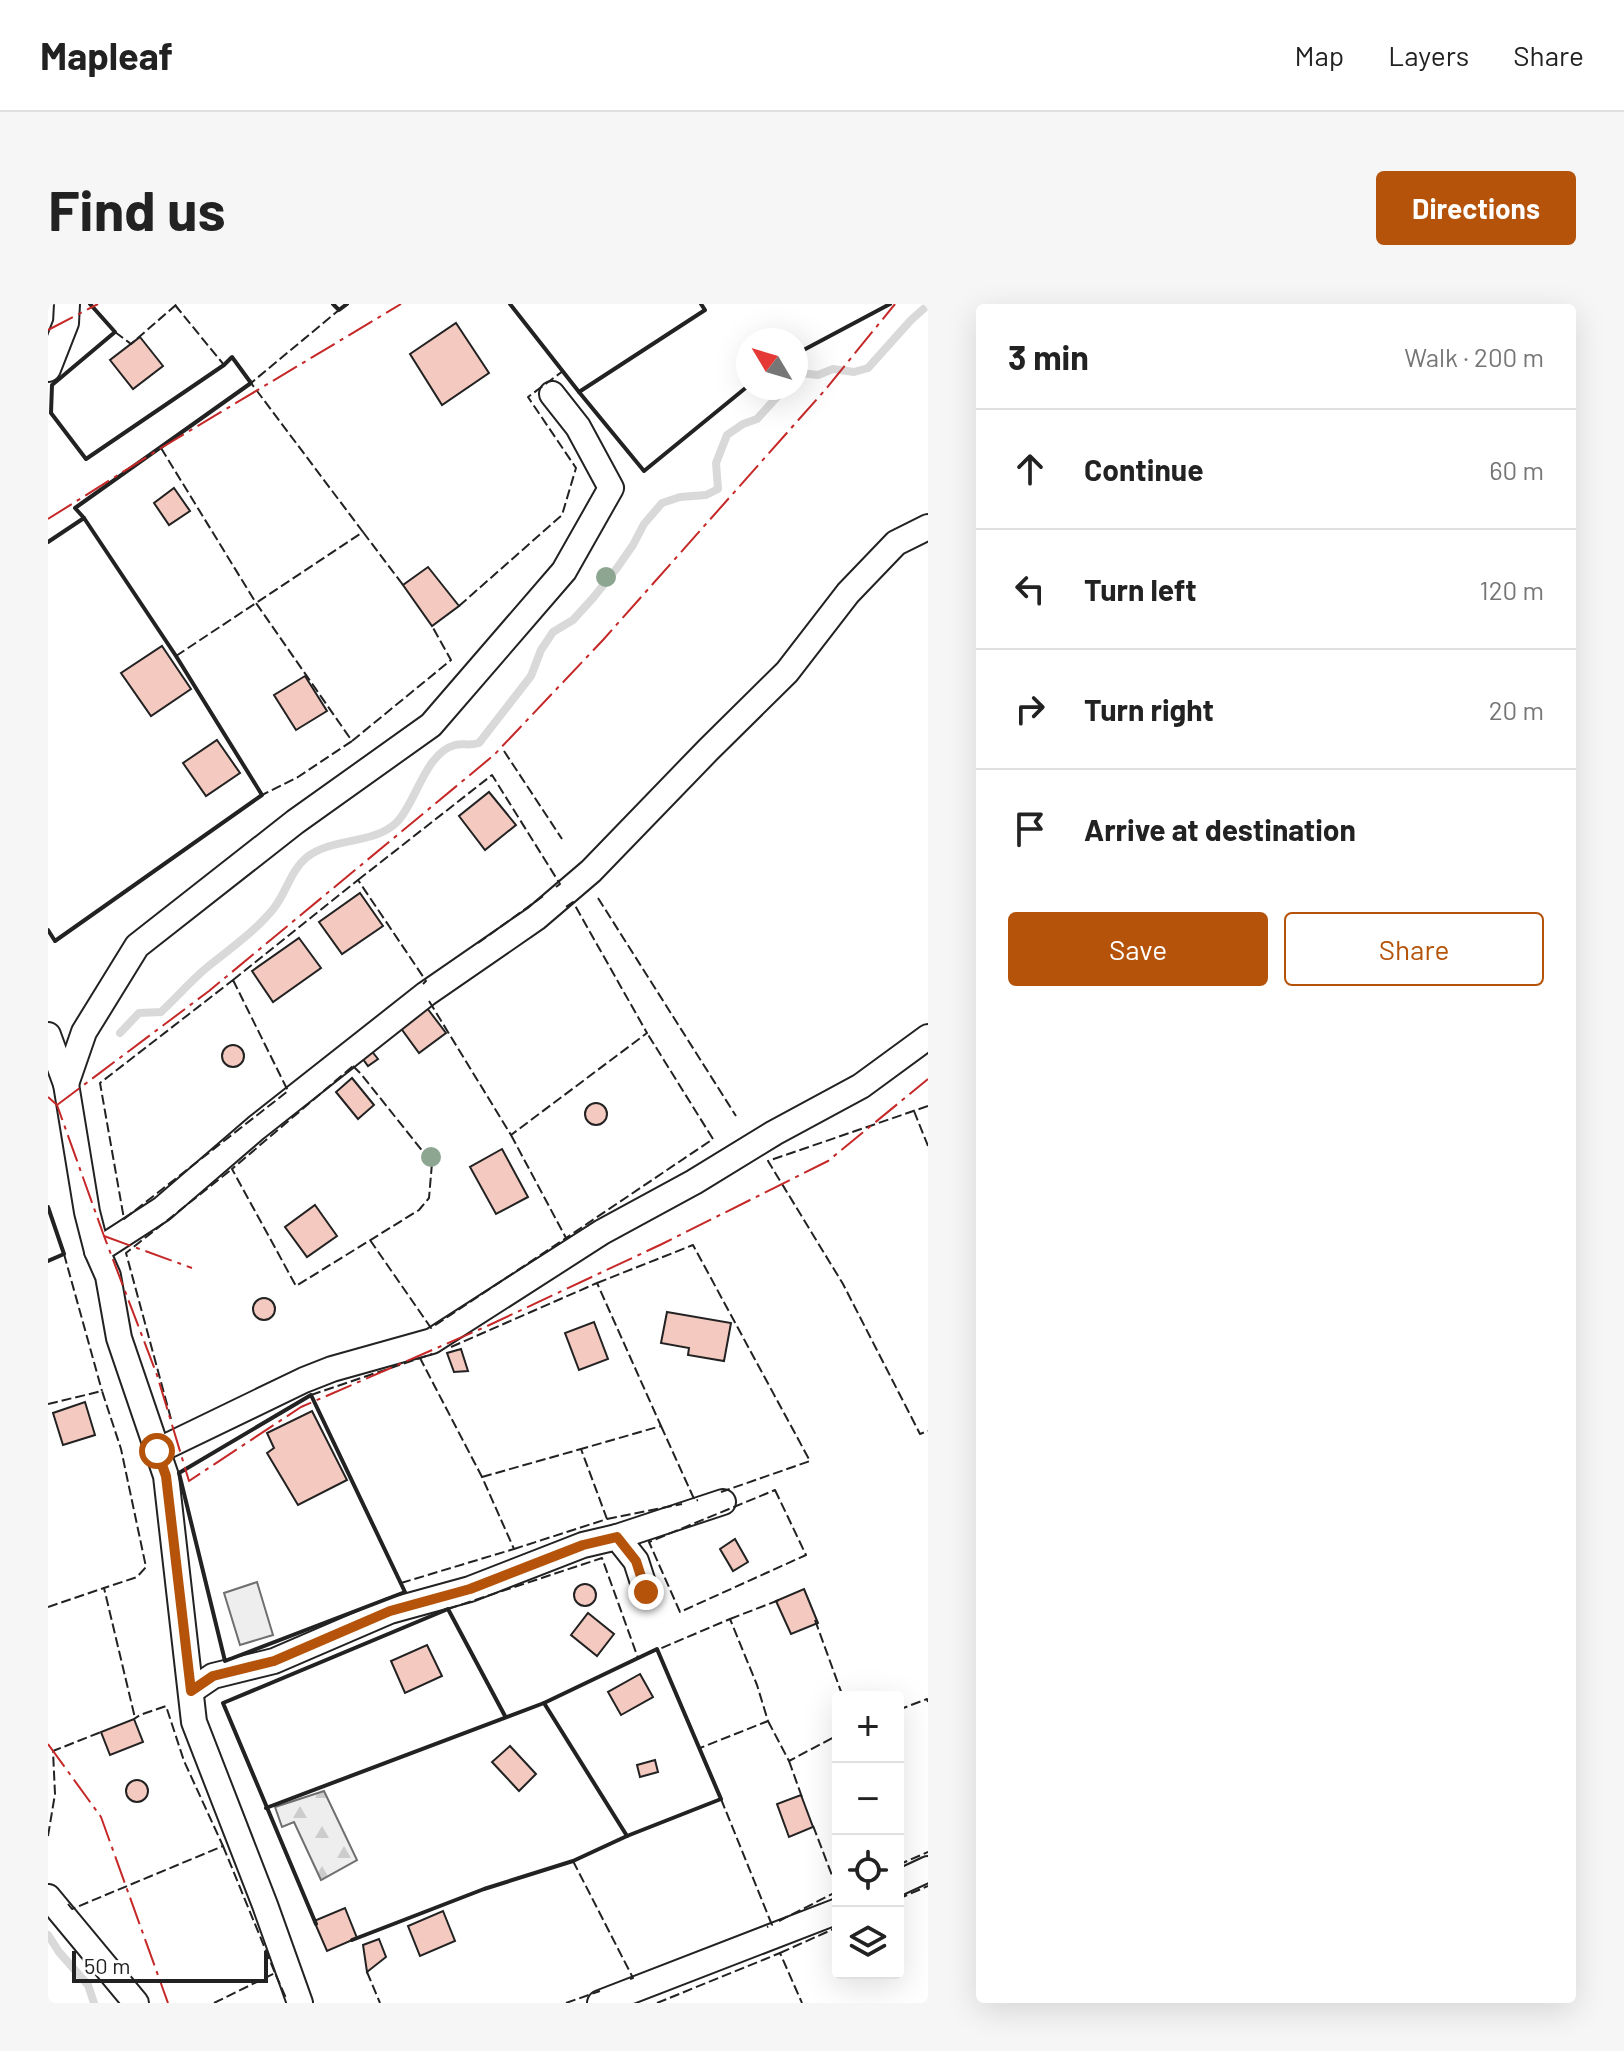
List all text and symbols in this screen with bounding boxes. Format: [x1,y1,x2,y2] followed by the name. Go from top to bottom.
[40,32,173,78] text: Mapleaf
[1294,38,1344,72] text: Map
[1388,38,1469,72] text: Layers
[1513,38,1584,72] text: Share
[1376,171,1576,245] button: Directions
[48,175,226,242] text: Find us
[736,328,808,400] north arrow
[1008,336,1089,377] text: 3 min
[1404,341,1544,372] text: Walk · 200 m
[1008,447,1052,491] icon: ahead
[1084,451,1204,487] text: Continue
[1489,454,1544,485] text: 60 m
[1008,567,1052,611] icon: left
[1084,571,1197,607] text: Turn left
[1480,574,1544,605] text: 120 m
[1008,687,1052,731] icon: right
[1084,691,1214,727] text: Turn right
[1489,694,1544,725] text: 20 m
[1008,807,1052,851] icon: arrive
[1084,811,1356,847] text: Arrive at destination
[1008,912,1268,986] button: Save
[1284,912,1544,986] button: Share
[139,1433,175,1469] route start
[628,1574,664,1610] route end
[832,1691,904,1979] map controls
[832,1691,904,1763] button: +
[832,1763,904,1835] button: −
[832,1835,904,1907] button: locate
[832,1907,904,1979] button: layers
[72,1947,268,1983] scale bar
[84,1952,130,1978] text: 50 m

